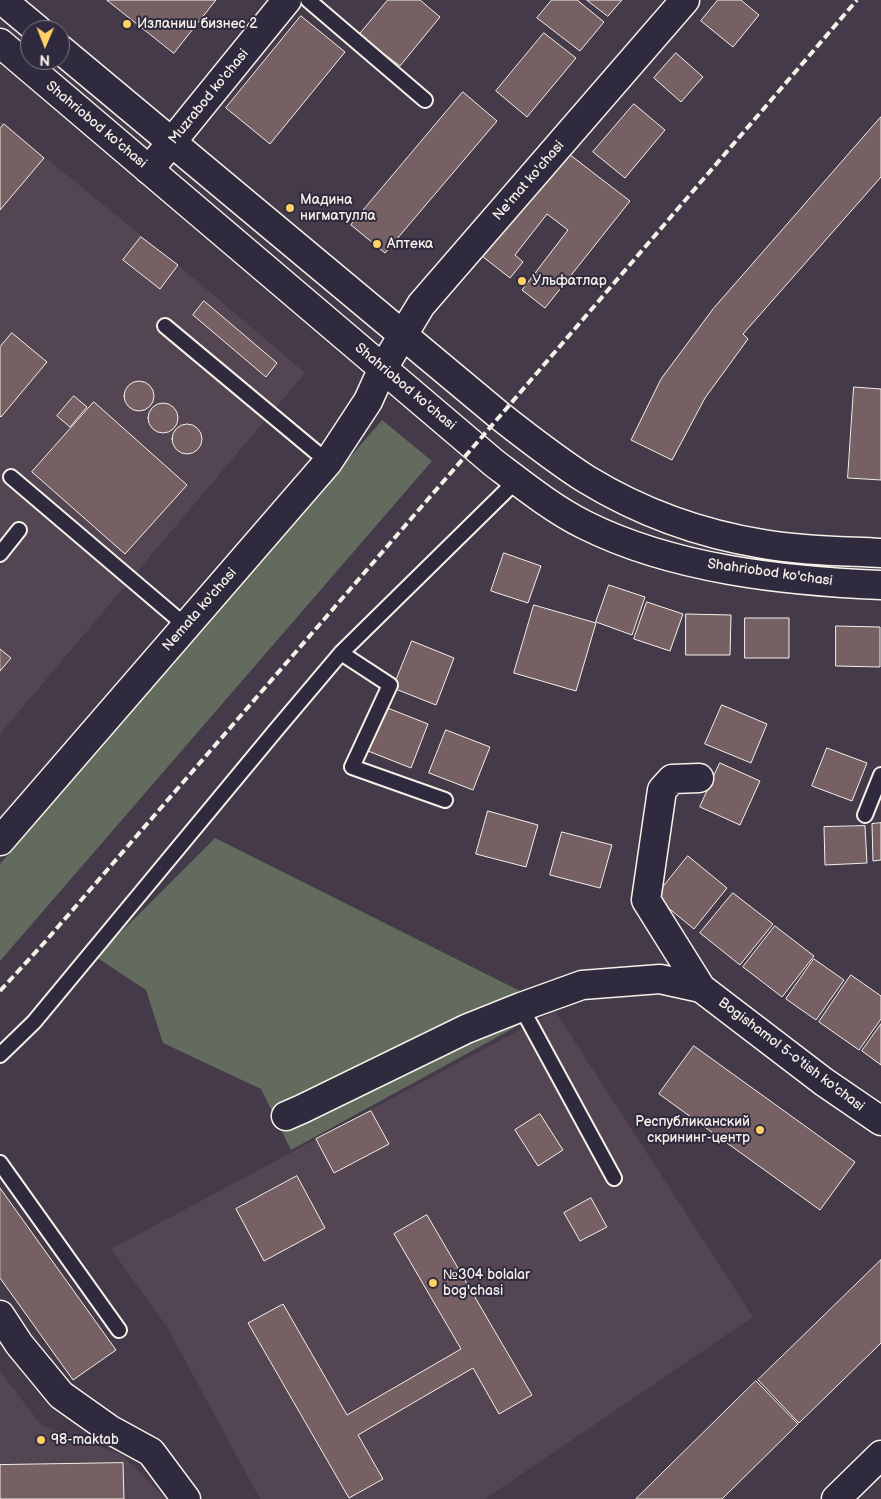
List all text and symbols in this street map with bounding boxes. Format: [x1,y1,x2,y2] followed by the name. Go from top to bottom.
[137,16,257,32] place label: Изланиш бизнес 2
[121,18,133,30] marker: Изланиш бизнес 2
[20,20,70,70] north arrow
[165,46,253,148] street label: Muzrabod ko'chasi
[39,51,50,68] text: N
[42,78,150,172] street label: Shahriobod ko'chasi
[490,138,568,224] street label: Ne'mat ko'chasi
[300,192,376,224] place label: Мадина нигматулла
[284,202,296,214] marker: Мадина нигматулла
[387,236,433,252] place label: Аптека
[371,238,383,250] marker: Аптека
[532,273,607,289] place label: Ульфатлар
[516,275,528,287] marker: Ульфатлар
[351,340,459,434] street label: Shahriobod ko'chasi
[706,556,834,590] street label: Shahriobod ko'chasi
[159,565,241,655] street label: Nemata ko'chasi
[715,995,867,1115] street label: Bogishamol 5-o'tish ko'chasi
[635,1114,750,1146] place label: Республиканский скрининг-центр
[754,1124,766,1136] marker: Республиканский скрининг-центр
[443,1267,530,1300] place label: №304 bolalar bog'chasi
[427,1277,439,1289] marker: №304 bolalar bog'chasi
[51,1432,119,1448] place label: 98-maktab
[35,1434,47,1446] marker: 98-maktab

